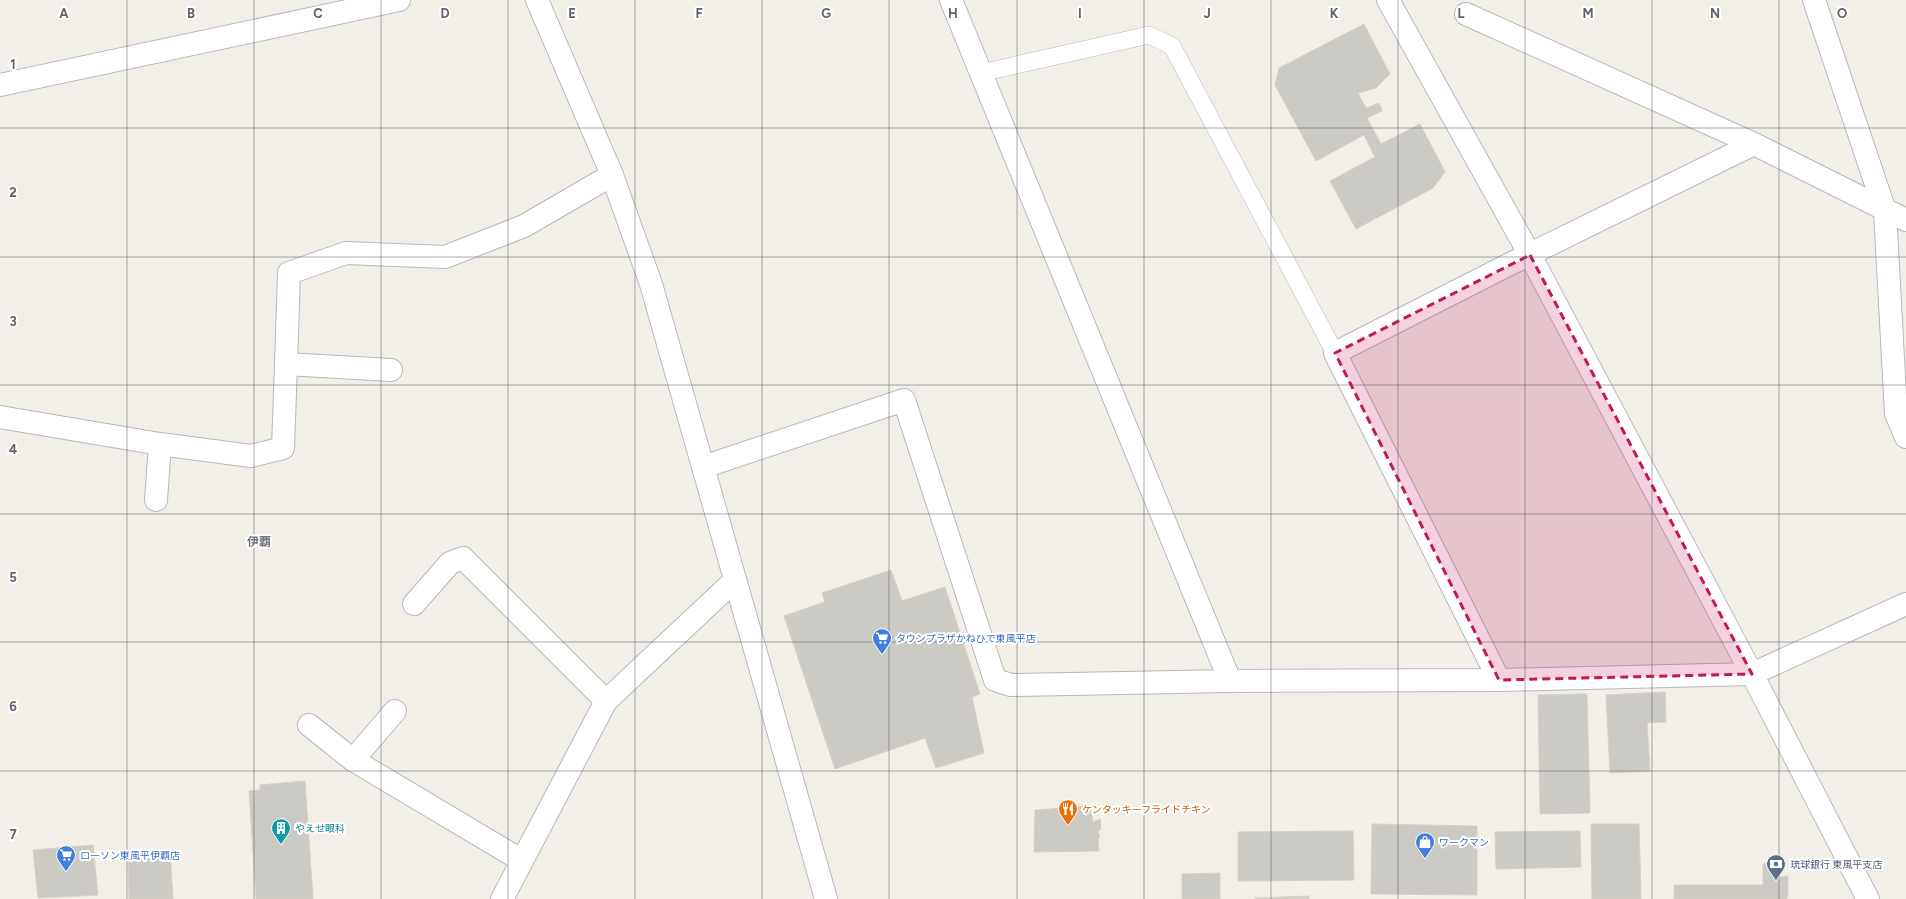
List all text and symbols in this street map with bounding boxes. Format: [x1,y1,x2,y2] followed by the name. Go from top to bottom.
[59,6,69,21] text: A
[187,6,195,21] text: B
[313,6,323,21] text: C
[440,6,450,21] text: D
[568,6,576,21] text: E
[695,6,703,21] text: F
[821,6,831,21] text: G
[948,6,958,21] text: H
[1078,6,1082,21] text: I
[1203,6,1211,21] text: J
[1330,6,1339,21] text: K
[1458,6,1465,21] text: L
[1582,6,1594,21] text: M
[1710,6,1720,21] text: N
[1837,6,1847,21] text: O
[10,57,16,72] text: 1
[9,185,17,200] text: 2
[9,314,17,329] text: 3
[9,442,17,457] text: 4
[247,535,271,549] district label: 伊覇
[9,570,17,585] text: 5
[871,627,893,655] supermarket icon: タウンプラザかねひで東風平店
[896,632,1036,645] place label: タウンプラザかねひで東風平店
[9,699,17,714] text: 6
[1057,798,1079,826] restaurant icon: ケンタッキーフライドチキン
[1082,803,1211,816] place label: ケンタッキーフライドチキン
[270,817,292,845] building icon: やえせ眼科
[295,822,345,835] place label: やえせ眼科
[9,827,17,842] text: 7
[1414,831,1436,859] shop icon: ワークマン
[1439,836,1489,849] place label: ワークマン
[55,844,77,872] supermarket icon: ローソン東風平伊覇店
[80,849,180,862] place label: ローソン東風平伊覇店
[1765,853,1787,881] bank icon: 琉球銀行 東風平支店
[1790,858,1882,871] place label: 琉球銀行 東風平支店

